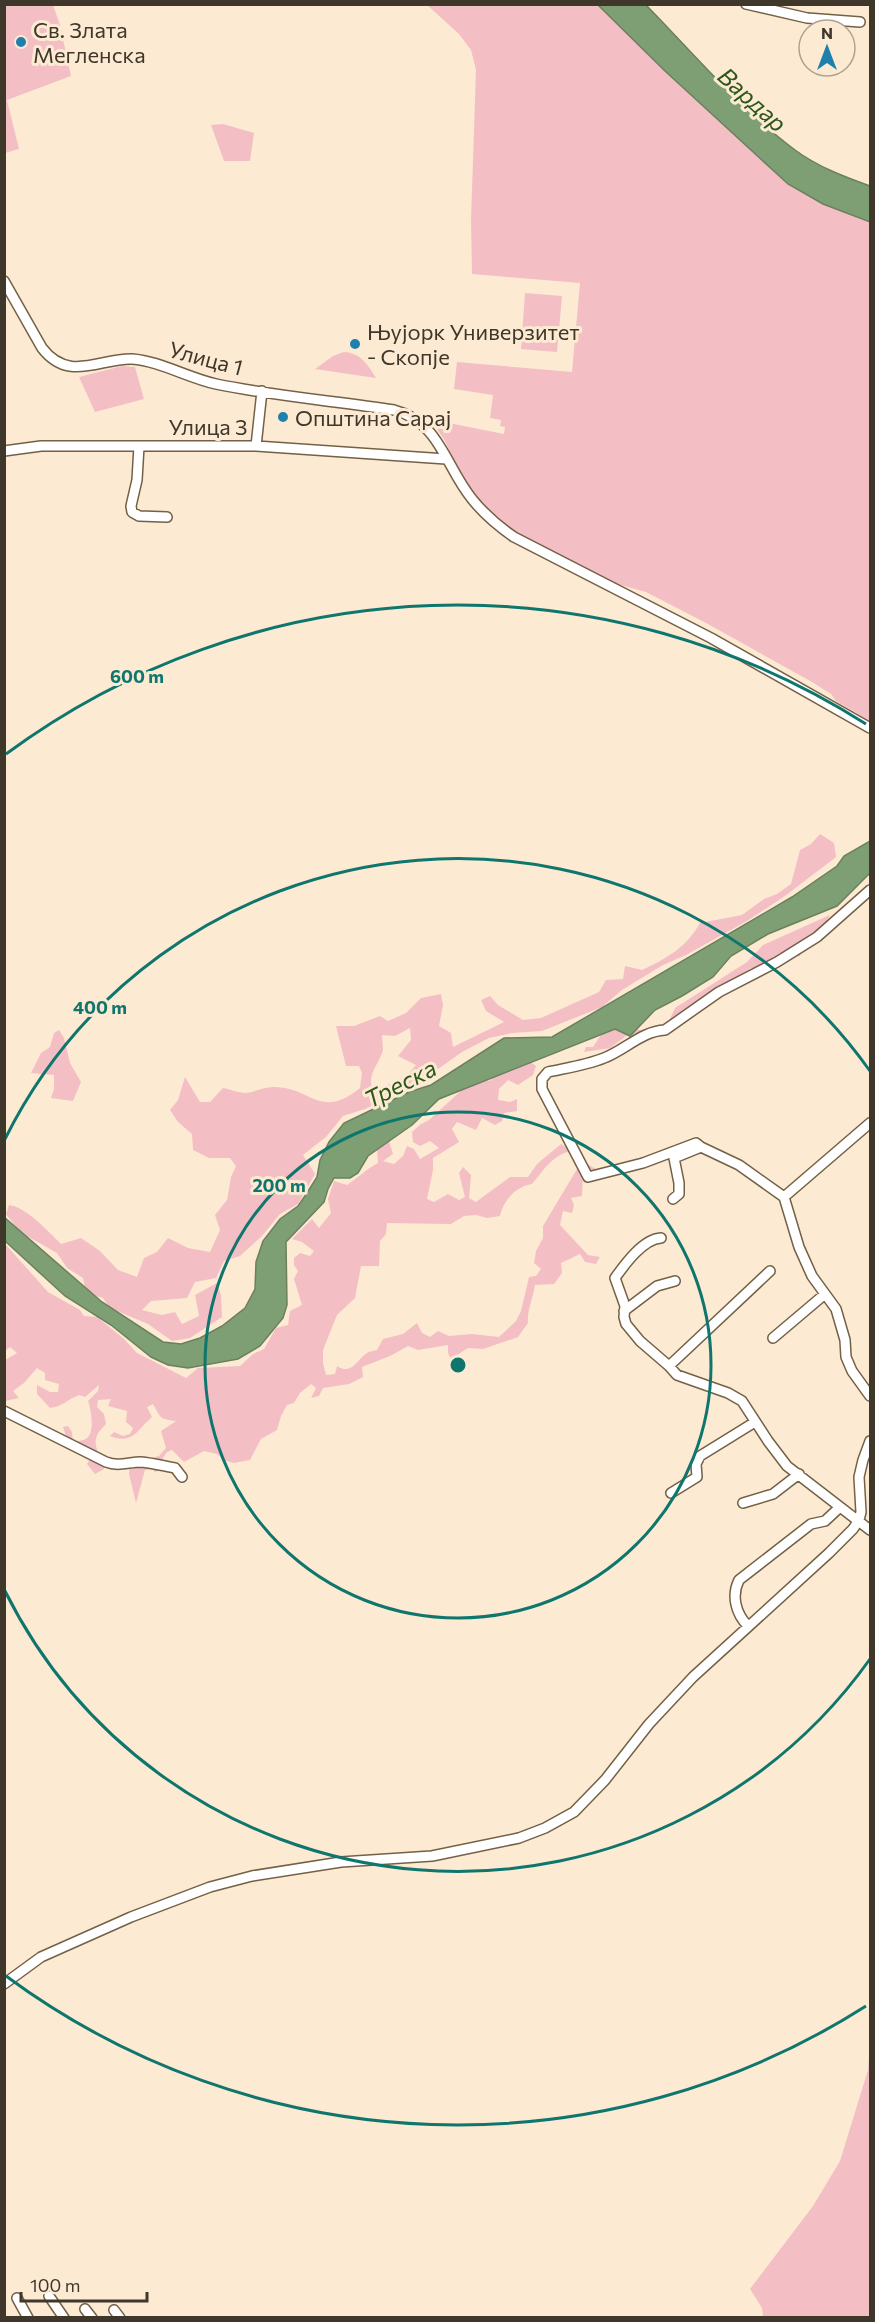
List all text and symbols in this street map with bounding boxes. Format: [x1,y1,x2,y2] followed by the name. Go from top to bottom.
[33,16,146,68] place label: Св. Злата Мегленска
[797,18,857,78] north arrow
[821,23,833,42] text: N
[14,35,28,49] marker: Св. Злата Мегленска
[713,61,793,137] water label: Вардар
[367,318,580,370] place label: Њујорк Универзитет - Скопје
[166,335,246,381] street label: Улица 1
[348,337,362,351] marker: Њујорк Универзитет - Скопје
[295,404,451,431] place label: Општина Сарај
[276,410,290,424] marker: Општина Сарај
[168,413,248,440] street label: Улица 3
[110,665,164,687] text: 600 m
[73,996,127,1018] text: 400 m
[359,1053,441,1113] water label: Треска
[252,1174,306,1196] text: 200 m
[448,1355,468,1375] centre of rings
[21,2265,147,2303] scale bar
[30,2274,80,2296] text: 100 m

